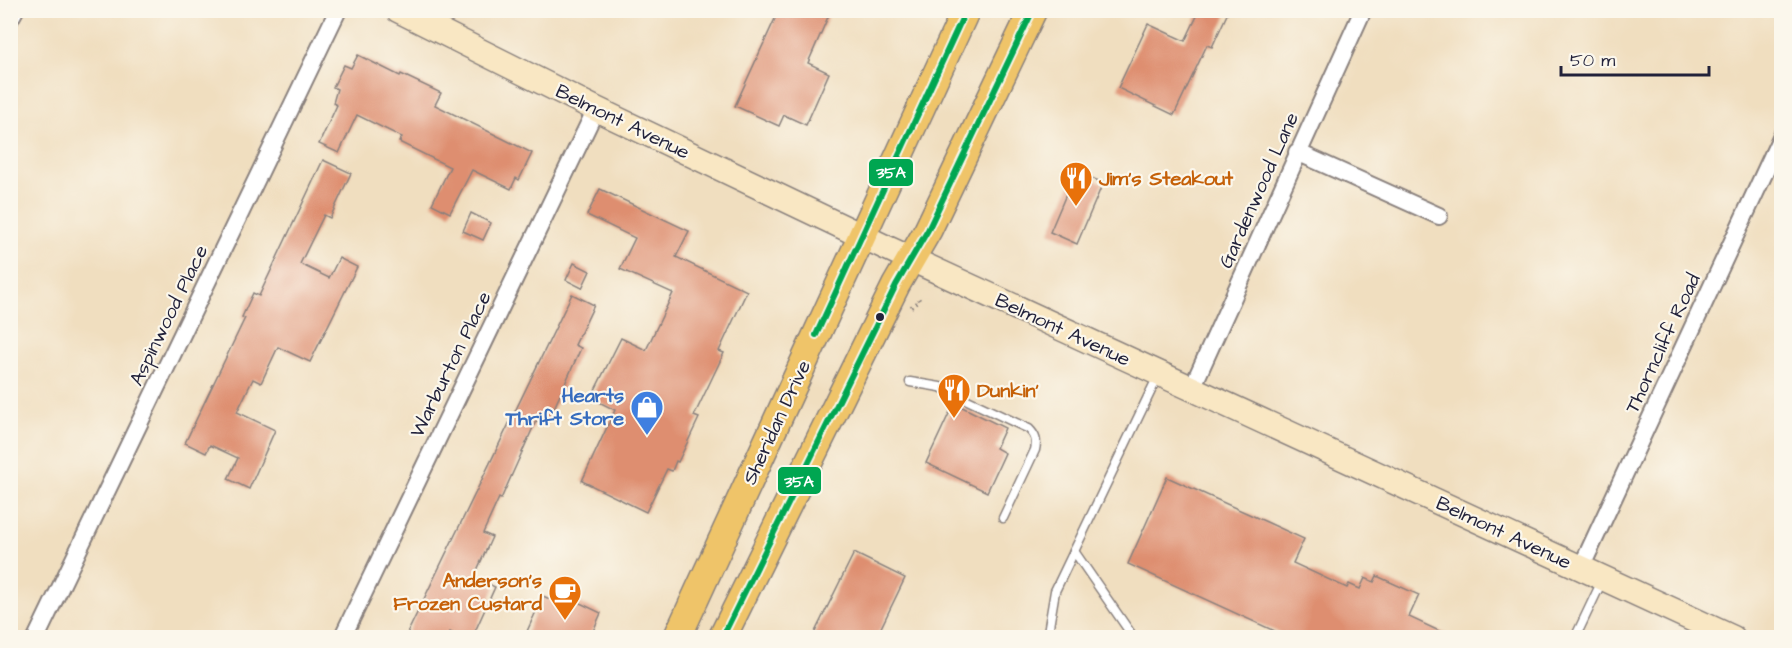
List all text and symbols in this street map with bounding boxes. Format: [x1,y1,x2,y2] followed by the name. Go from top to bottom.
[1561,39,1710,77] scale bar
[1570,48,1615,73] text: 50 m
[551,77,695,167] street label: Belmont Avenue
[1212,108,1306,273] street label: Gardenwood Lane
[868,158,914,187] line badge: 35A
[1058,160,1094,207] restaurant icon: Jim's Steakout
[875,162,907,184] text: 35A
[1098,165,1234,193] place label: Jim's Steakout
[123,240,215,391] street label: Aspinwood Place
[1618,269,1708,418] street label: Thorncliff Road
[990,286,1135,374] street label: Belmont Avenue
[403,287,498,442] street label: Warburton Place
[874,311,886,323] unlabelled marker
[736,355,818,489] street label: Sheridan Drive
[936,372,972,419] restaurant icon: Dunkin'
[977,377,1039,405] place label: Dunkin'
[505,382,624,433] place label: Hearts Thrift Store
[629,389,665,436] shop icon: Hearts Thrift Store
[777,466,822,495] line badge: 35A
[783,471,815,493] text: 35A
[1431,489,1576,577] street label: Belmont Avenue
[393,567,543,618] place label: Anderson's Frozen Custard
[547,574,583,621] cafe icon: Anderson's Frozen Custard

